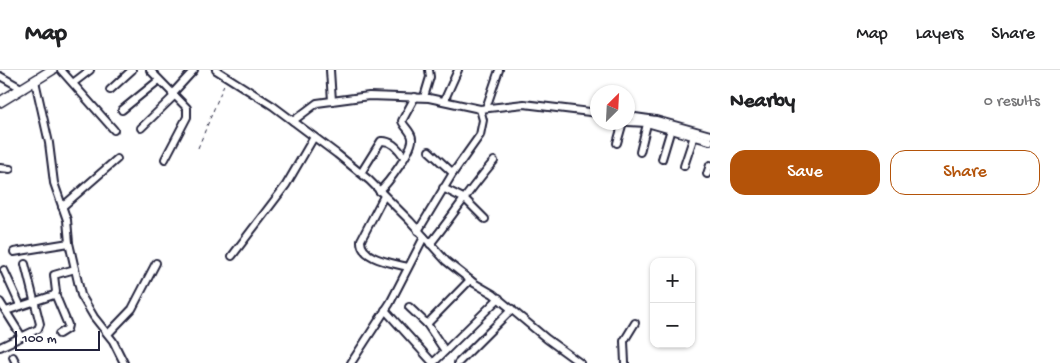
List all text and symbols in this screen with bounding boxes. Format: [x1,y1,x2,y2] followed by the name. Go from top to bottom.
[25,20,67,49] text: Map
[856,24,888,45] text: Map
[916,24,963,45] text: Layers
[991,24,1035,45] text: Share
[590,85,635,130] north arrow
[730,90,795,115] text: Nearby
[984,93,1040,112] text: 0 results
[730,150,880,195] button: Save
[890,150,1040,195] button: Share
[650,258,695,348] map controls
[650,258,695,303] button: +
[650,303,695,348] button: −
[15,328,100,351] scale bar
[22,331,57,348] text: 100 m

